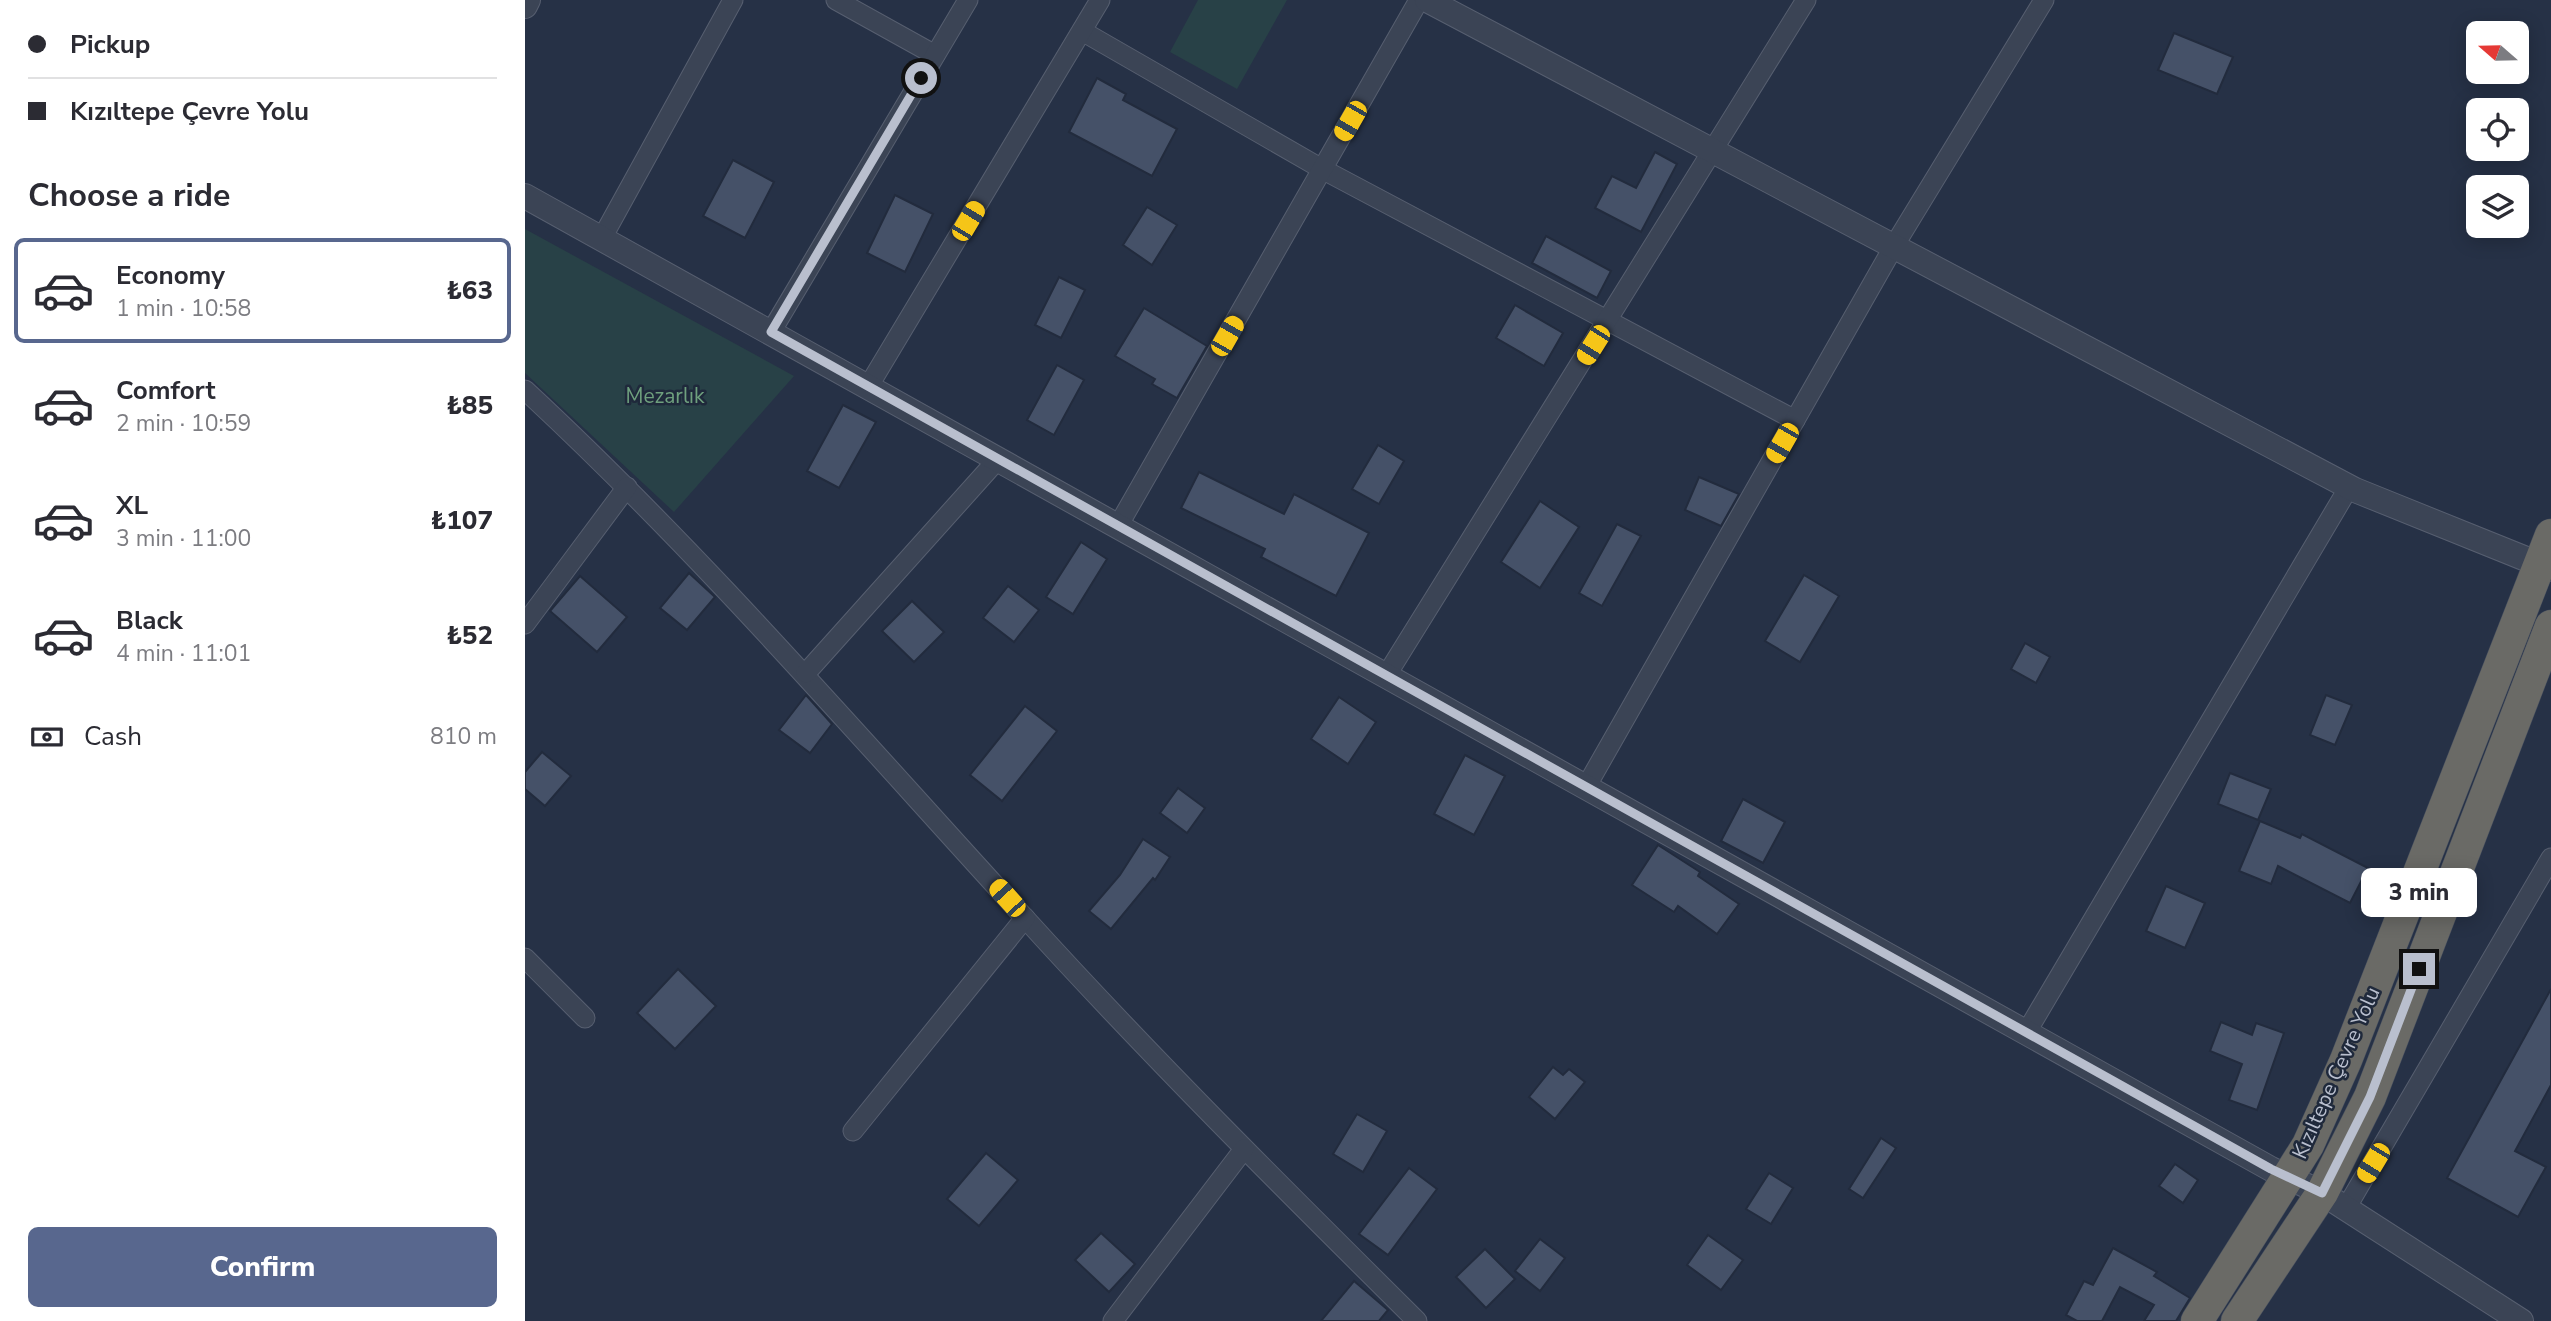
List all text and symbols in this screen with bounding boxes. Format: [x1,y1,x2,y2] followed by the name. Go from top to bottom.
[2466,21,2529,84] north arrow
[2466,21,2529,238] map controls
[70,27,150,62] text: Pickup
[905,62,937,94] route start
[70,94,309,129] text: Kızıltepe Çevre Yolu
[1331,98,1370,144] car
[2466,98,2529,161] button: locate
[28,174,230,217] text: Choose a ride
[2466,175,2529,238] button: layers
[949,198,988,244] car
[116,258,225,293] text: Economy
[32,259,95,322] icon: car
[446,273,493,308] text: ₺63
[116,293,251,324] text: 1 min · 10:58
[1208,313,1247,359] car
[1573,322,1614,368] car
[116,373,216,408] text: Comfort
[32,374,95,437] icon: car
[626,382,705,410] park label: Mezarlık
[446,388,493,423] text: ₺85
[116,408,251,439] text: 2 min · 10:59
[1763,420,1802,466] car
[116,488,148,523] text: XL
[32,489,95,552] icon: car
[431,503,493,538] text: ₺107
[116,523,251,554] text: 3 min · 11:00
[116,603,183,638] text: Black
[32,604,95,667] icon: car
[446,618,493,653] text: ₺52
[116,638,251,669] text: 4 min · 11:01
[28,718,66,756] icon: cash
[84,719,142,754] text: Cash
[430,721,497,752] text: 810 m
[2361,867,2477,916] callout: 3 min
[986,875,1029,921] car
[2389,877,2449,908] text: 3 min
[2403,953,2435,985] route end
[2285,983,2387,1163] street label: Kızıltepe Çevre Yolu
[2354,1140,2393,1186] car
[28,1227,497,1307] button: Confirm

